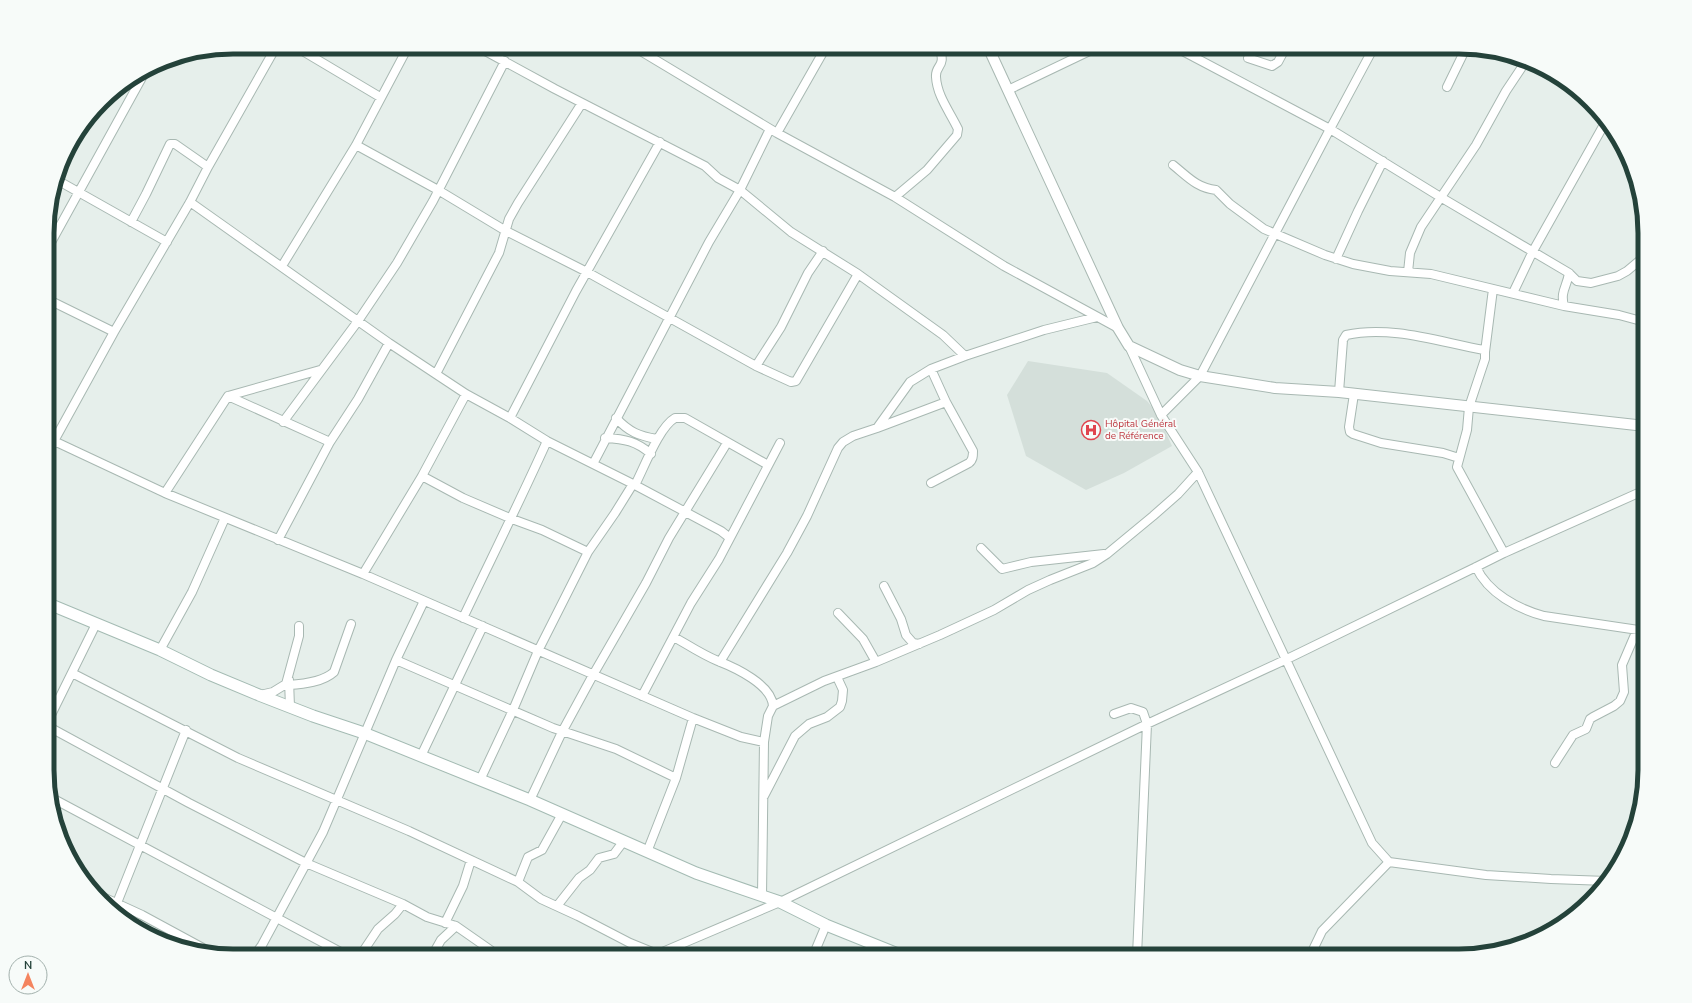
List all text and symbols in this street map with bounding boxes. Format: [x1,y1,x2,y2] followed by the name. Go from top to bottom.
[1105,417,1176,443] place label: Hôpital Général de Référence
[1080,419,1102,441] hospital icon: Hôpital Général de Référence
[8,955,48,995] north arrow
[24,958,32,973] text: N

